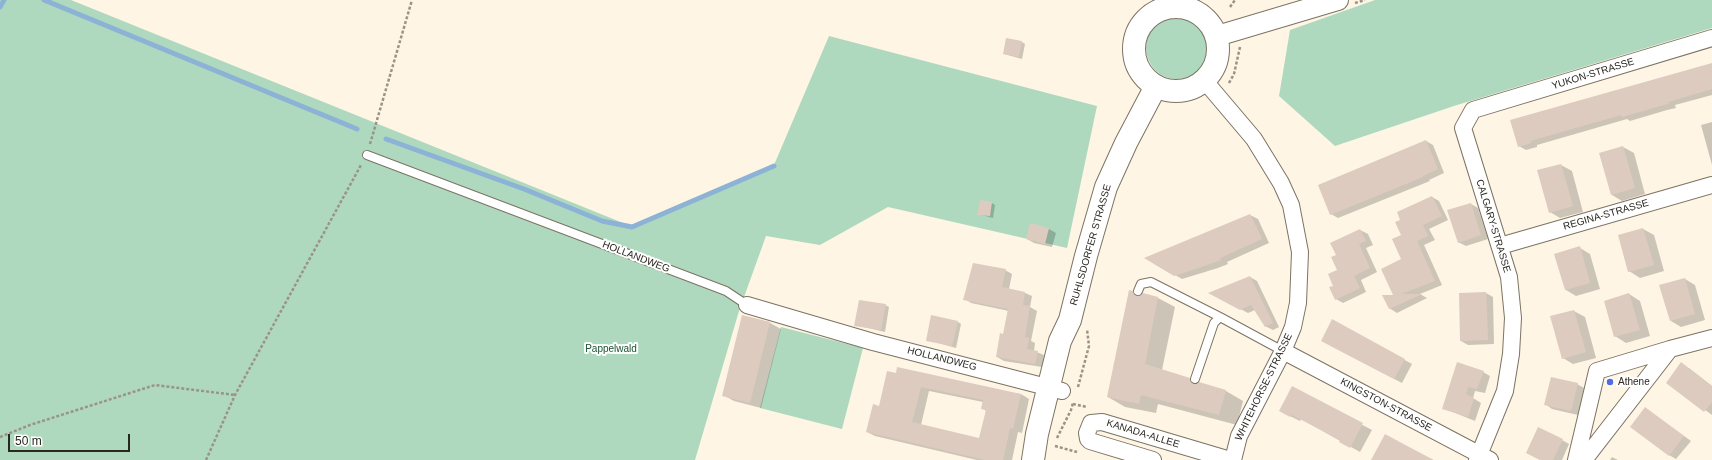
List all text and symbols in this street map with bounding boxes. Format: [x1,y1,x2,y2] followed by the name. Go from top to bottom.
[1550,56,1636,92] street label: YUKON-STRASSE
[1473,178,1513,274] street label: CALGARY-STRASSE
[1068,183,1114,307] street label: RUHLSDORFER STRASSE
[1562,197,1650,233] street label: REGINA-STRASSE
[601,239,671,275] street label: HOLLANDWEG
[1233,331,1295,443] street label: WHITEHORSE-STRASSE
[585,343,637,355] park label: Pappelwald
[906,345,978,373] street label: HOLLANDWEG
[1338,376,1434,434] street label: KINGSTON-STRASSE
[1618,376,1650,388] place label: Athene
[1605,377,1615,387] marker: Athene
[1105,417,1181,451] street label: KANADA-ALLEE
[10,426,132,452] scale bar
[15,434,42,448] text: 50 m

